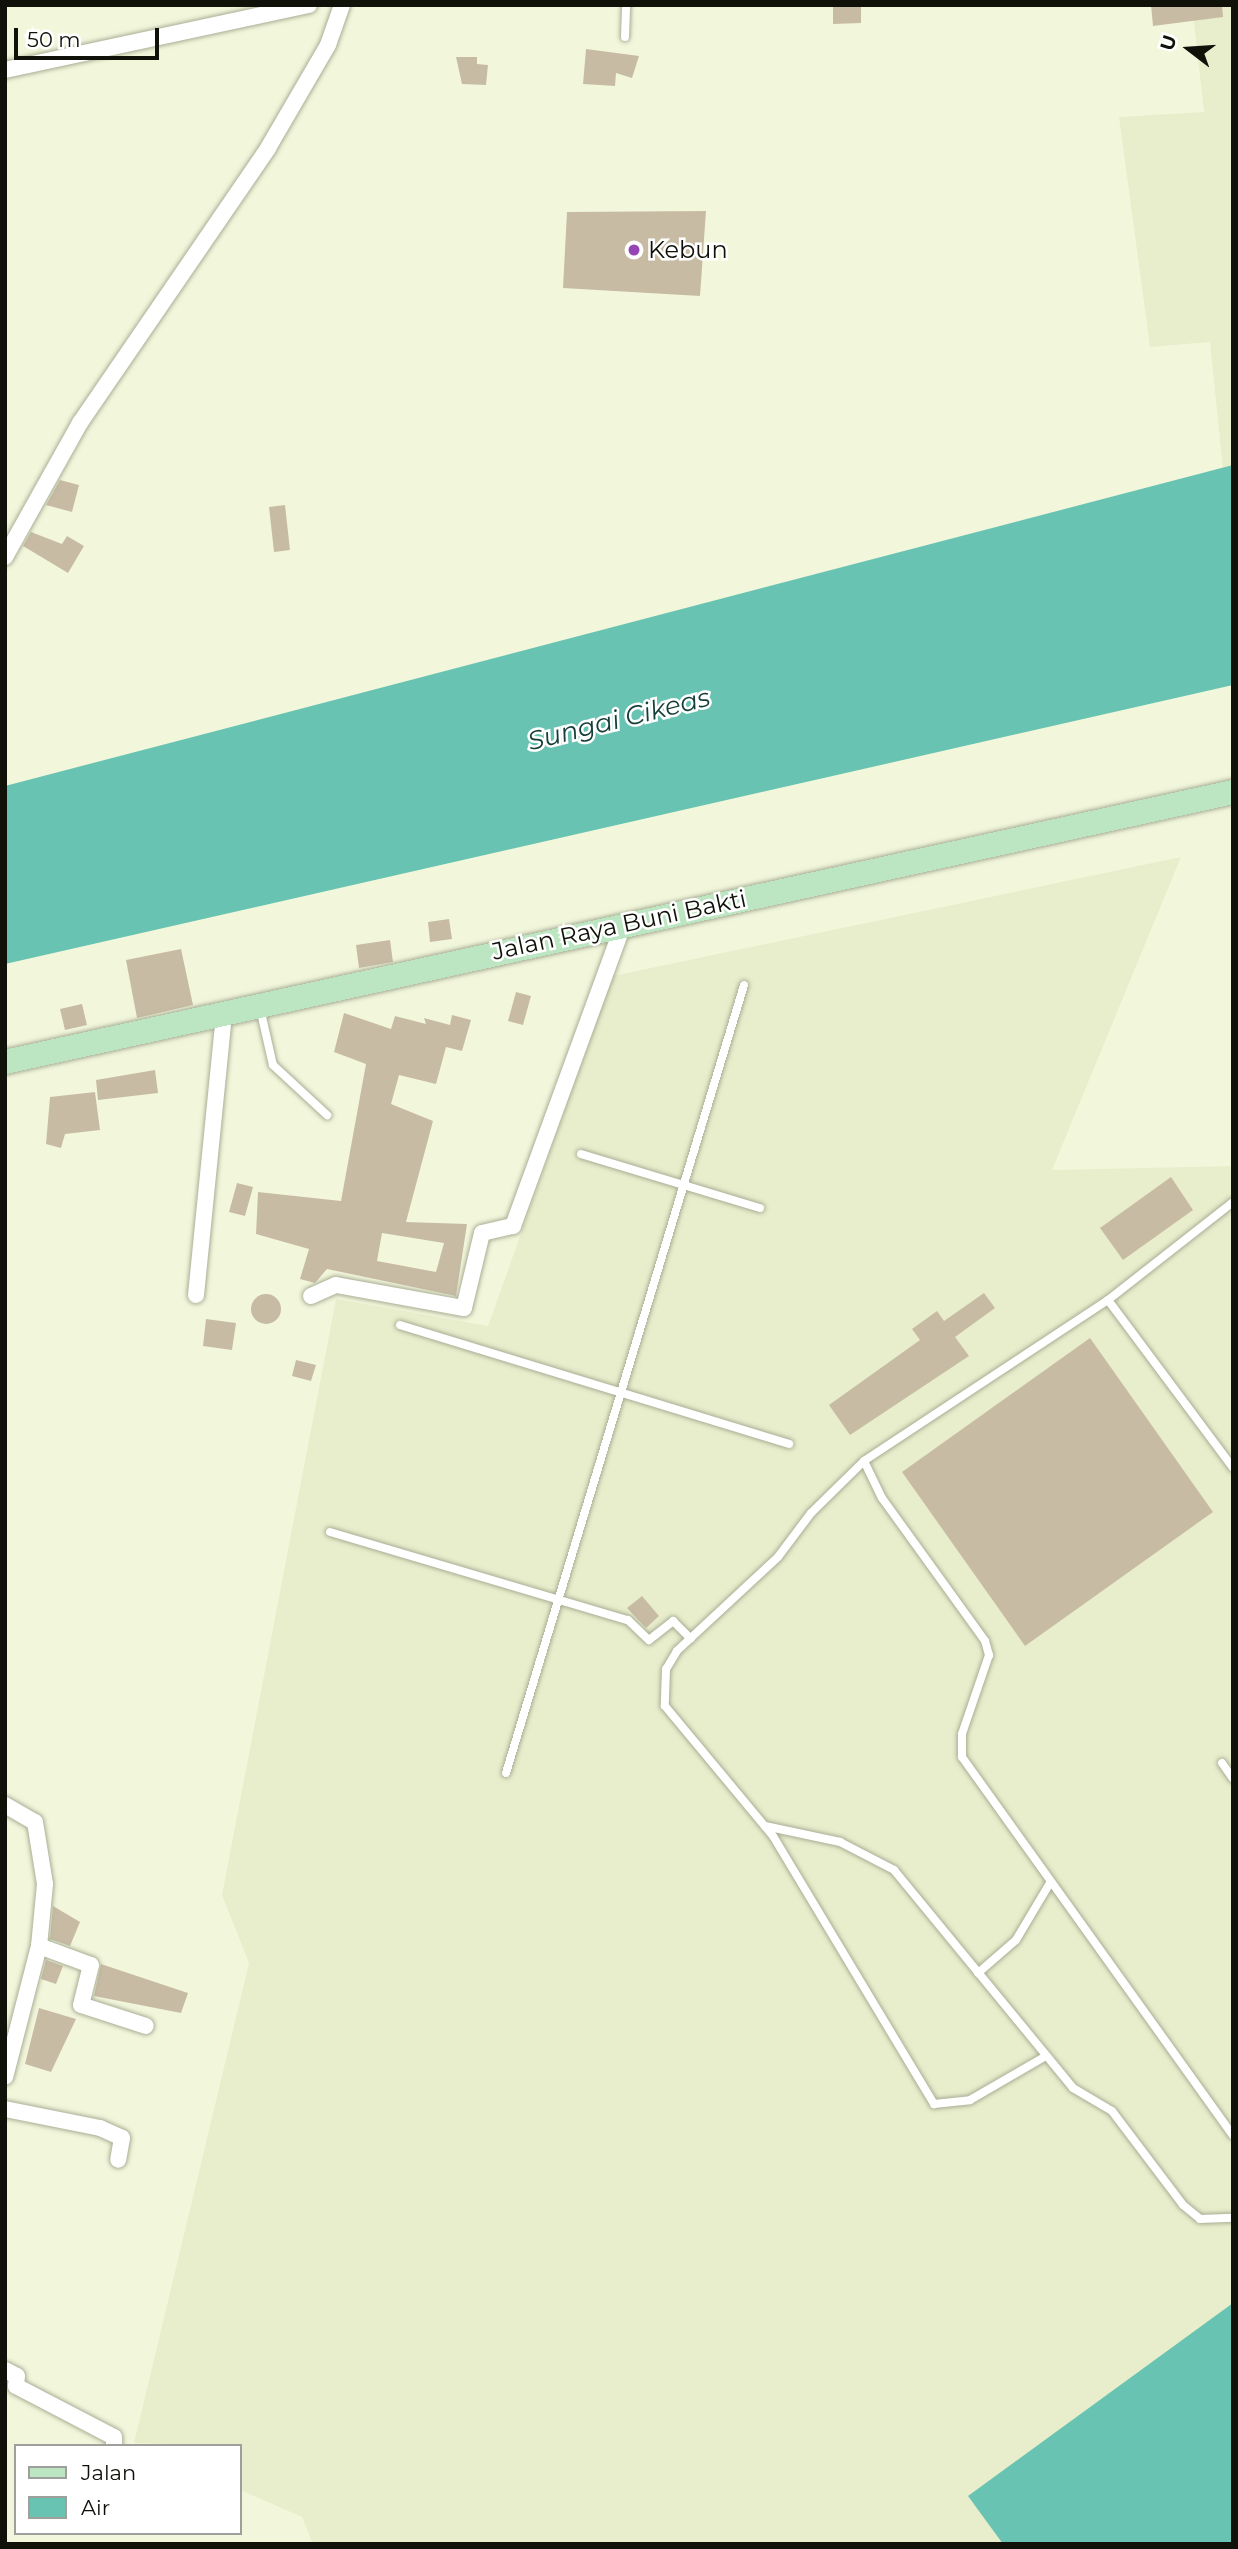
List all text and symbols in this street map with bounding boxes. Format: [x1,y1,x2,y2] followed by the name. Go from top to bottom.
[18,14,163,58] scale bar
[1154,14,1224,84] north arrow
[27,27,81,52] text: 50 m
[1155,32,1182,53] text: U
[648,236,728,264] place label: Kebun
[626,242,642,258] marker: Kebun
[525,682,713,758] water label: Sungai Cikeas
[489,884,749,966] street label: Jalan Raya Buni Bakti
[14,2444,242,2535] legend
[81,2460,136,2485] text: Jalan
[81,2495,110,2520] text: Air

